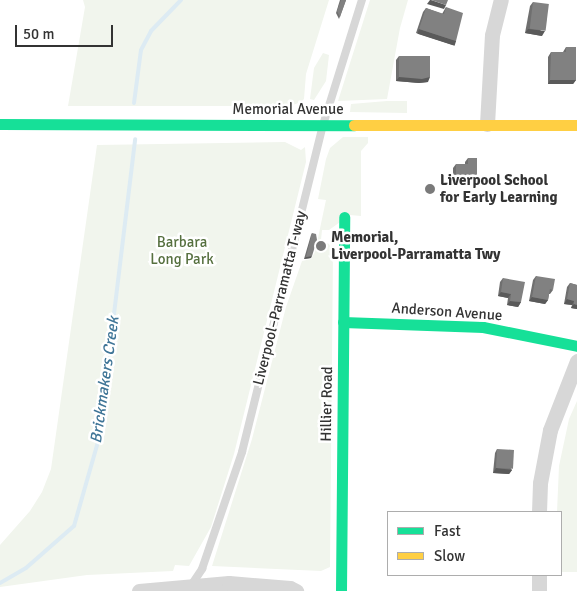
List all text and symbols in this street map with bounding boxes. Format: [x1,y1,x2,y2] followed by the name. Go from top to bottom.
[18,15,115,47] scale bar
[23,25,54,43] text: 50 m
[232,101,344,119] street label: Memorial Avenue
[440,171,558,206] place label: Liverpool School for Early Learning
[424,183,436,195] marker: Liverpool School for Early Learning
[250,209,310,387] street label: Liverpool–Parramatta T-way
[331,228,500,263] place label: Memorial, Liverpool-Parramatta Twy
[150,233,214,268] park label: Barbara Long Park
[315,240,327,252] marker: Memorial, Liverpool-Parramatta Twy
[391,299,503,325] street label: Anderson Avenue
[87,315,123,445] water label: Brickmakers Creek
[317,366,337,442] street label: Hillier Road
[387,511,562,576] legend
[434,522,461,540] text: Fast
[434,547,465,565] text: Slow

